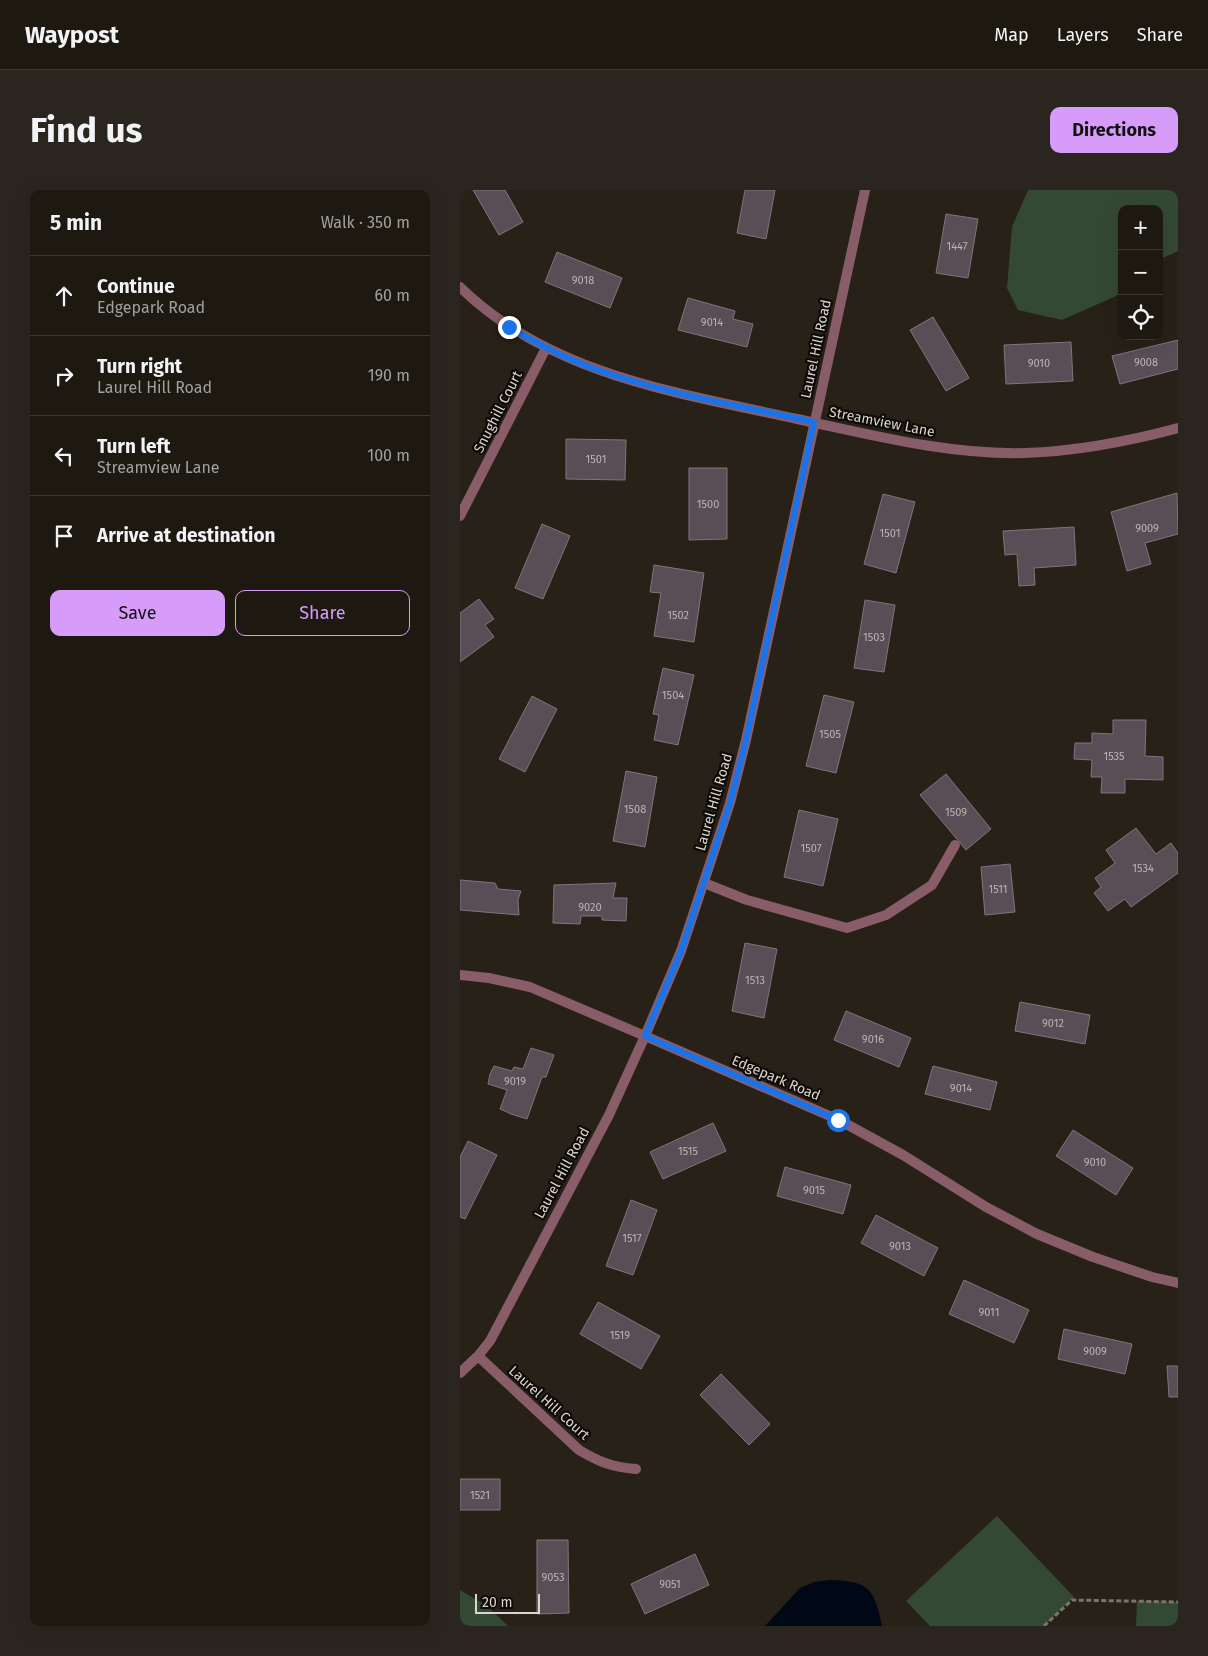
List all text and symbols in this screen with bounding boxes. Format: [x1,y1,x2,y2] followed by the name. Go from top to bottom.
[25,21,119,49] text: Waypost
[994,24,1029,46] text: Map
[1057,24,1109,46] text: Layers
[1137,24,1183,46] text: Share
[1050,107,1178,153] button: Directions
[30,109,142,151] text: Find us
[1118,205,1163,340] map controls
[1118,205,1163,250] button: +
[50,210,102,236] text: 5 min
[321,213,410,232] text: Walk · 350 m
[946,240,968,253] house number: 1447
[1118,250,1163,295] button: −
[572,274,594,287] house number: 9018
[97,275,175,298] text: Continue
[50,282,78,310] icon: ahead
[375,286,410,305] text: 60 m
[1118,295,1163,340] button: locate
[97,298,205,317] text: Edgepark Road
[797,298,835,400] street label: Laurel Hill Road
[498,316,521,339] route end
[701,316,723,329] house number: 9014
[97,355,182,378] text: Turn right
[1134,356,1158,369] house number: 9008
[1028,357,1050,370] house number: 9010
[50,362,78,390] icon: right
[368,366,410,385] text: 190 m
[470,367,526,456] street label: Snughill Court
[97,378,212,397] text: Laurel Hill Road
[828,403,936,441] street label: Streamview Lane
[97,435,171,458] text: Turn left
[50,442,78,470] icon: left
[367,446,410,465] text: 100 m
[586,453,606,466] house number: 1501
[97,458,219,477] text: Streamview Lane
[697,498,719,511] house number: 1500
[50,522,78,550] icon: arrive
[1135,522,1159,535] house number: 9009
[97,524,276,547] text: Arrive at destination
[880,527,900,540] house number: 1501
[50,590,225,636] button: Save
[235,590,410,636] button: Share
[667,609,689,622] house number: 1502
[863,631,885,644] house number: 1503
[662,689,684,702] house number: 1504
[819,728,841,741] house number: 1505
[1103,750,1125,763] house number: 1535
[692,751,736,853] street label: Laurel Hill Road
[624,803,646,816] house number: 1508
[945,806,967,819] house number: 1509
[800,842,822,855] house number: 1507
[1132,862,1154,875] house number: 1534
[988,883,1008,896] house number: 1511
[578,901,602,914] house number: 9020
[745,974,765,987] house number: 1513
[1042,1017,1064,1030] house number: 9012
[862,1033,884,1046] house number: 9016
[729,1052,823,1104] street label: Edgepark Road
[504,1075,526,1088] house number: 9019
[950,1082,972,1095] house number: 9014
[827,1109,850,1132] route start
[531,1125,593,1221] street label: Laurel Hill Road
[678,1145,698,1158] house number: 1515
[1084,1156,1106,1169] house number: 9010
[803,1184,825,1197] house number: 9015
[622,1232,642,1245] house number: 1517
[889,1240,911,1253] house number: 9013
[978,1306,1000,1319] house number: 9011
[610,1329,630,1342] house number: 1519
[1083,1345,1107,1358] house number: 9009
[505,1362,594,1444] street label: Laurel Hill Court
[470,1489,490,1502] house number: 1521
[542,1571,564,1584] house number: 9053
[659,1578,681,1591] house number: 9051
[475,1591,540,1614] scale bar
[482,1594,512,1611] text: 20 m

